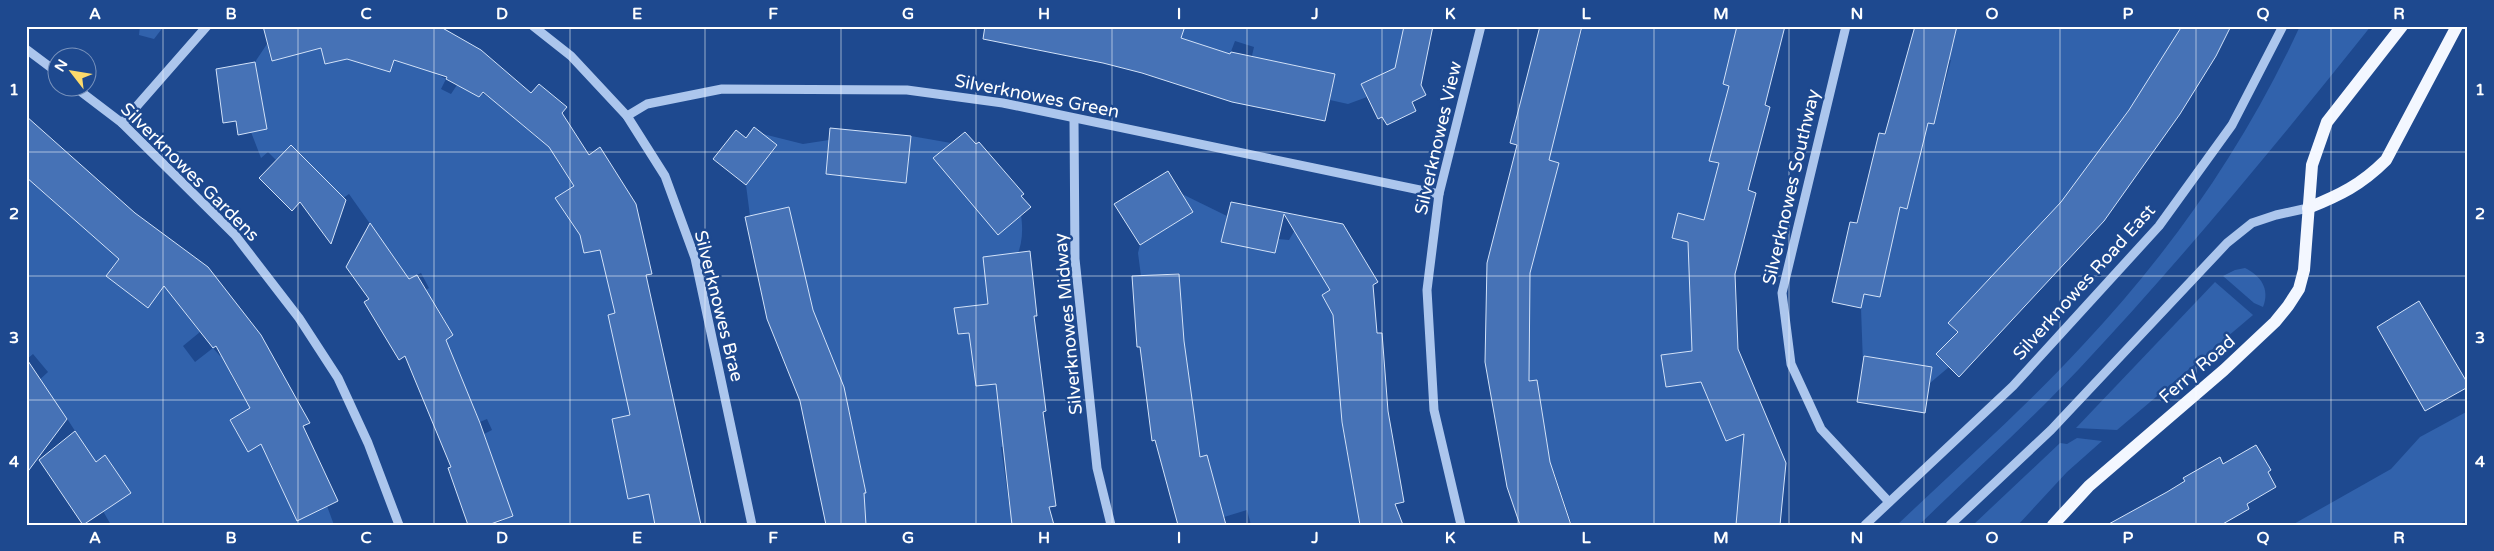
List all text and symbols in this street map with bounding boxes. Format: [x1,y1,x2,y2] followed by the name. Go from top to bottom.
[89,4,101,24] text: A
[225,4,237,24] text: B
[360,4,372,24] text: C
[496,4,508,24] text: D
[632,4,642,24] text: E
[768,4,778,24] text: F
[902,4,914,24] text: G
[1038,4,1050,24] text: H
[1177,4,1181,24] text: I
[1310,4,1319,24] text: J
[1445,4,1456,24] text: K
[1581,4,1591,24] text: L
[1713,4,1729,24] text: M
[1851,4,1863,24] text: N
[1986,4,1999,24] text: O
[2123,4,2134,24] text: P
[2257,4,2270,24] text: Q
[2393,4,2405,24] text: R
[48,48,98,98] north arrow
[51,56,71,75] text: N
[1410,59,1466,217] street label: Silverknowes View
[953,69,1121,123] street label: Silverknowes Green
[9,80,19,100] text: 1
[2475,80,2485,100] text: 1
[1758,87,1824,287] street label: Silverknowes Southway
[116,98,264,246] street label: Silverknowes Gardens
[2008,199,2160,365] street label: Silverknowes Road East
[9,204,19,224] text: 2
[2475,204,2485,224] text: 2
[690,228,748,384] street label: Silverknowes Brae
[1049,232,1087,416] street label: Silverknowes Midway
[9,328,19,348] text: 3
[2475,328,2485,348] text: 3
[2154,330,2240,408] street label: Ferry Road
[9,452,19,472] text: 4
[2475,452,2485,472] text: 4
[89,528,101,548] text: A
[225,528,237,548] text: B
[360,528,372,548] text: C
[496,528,508,548] text: D
[632,528,642,548] text: E
[768,528,778,548] text: F
[902,528,914,548] text: G
[1038,528,1050,548] text: H
[1177,528,1181,548] text: I
[1310,528,1319,548] text: J
[1445,528,1456,548] text: K
[1581,528,1591,548] text: L
[1713,528,1729,548] text: M
[1851,528,1863,548] text: N
[1986,528,1999,548] text: O
[2123,528,2134,548] text: P
[2257,528,2270,548] text: Q
[2393,528,2405,548] text: R

